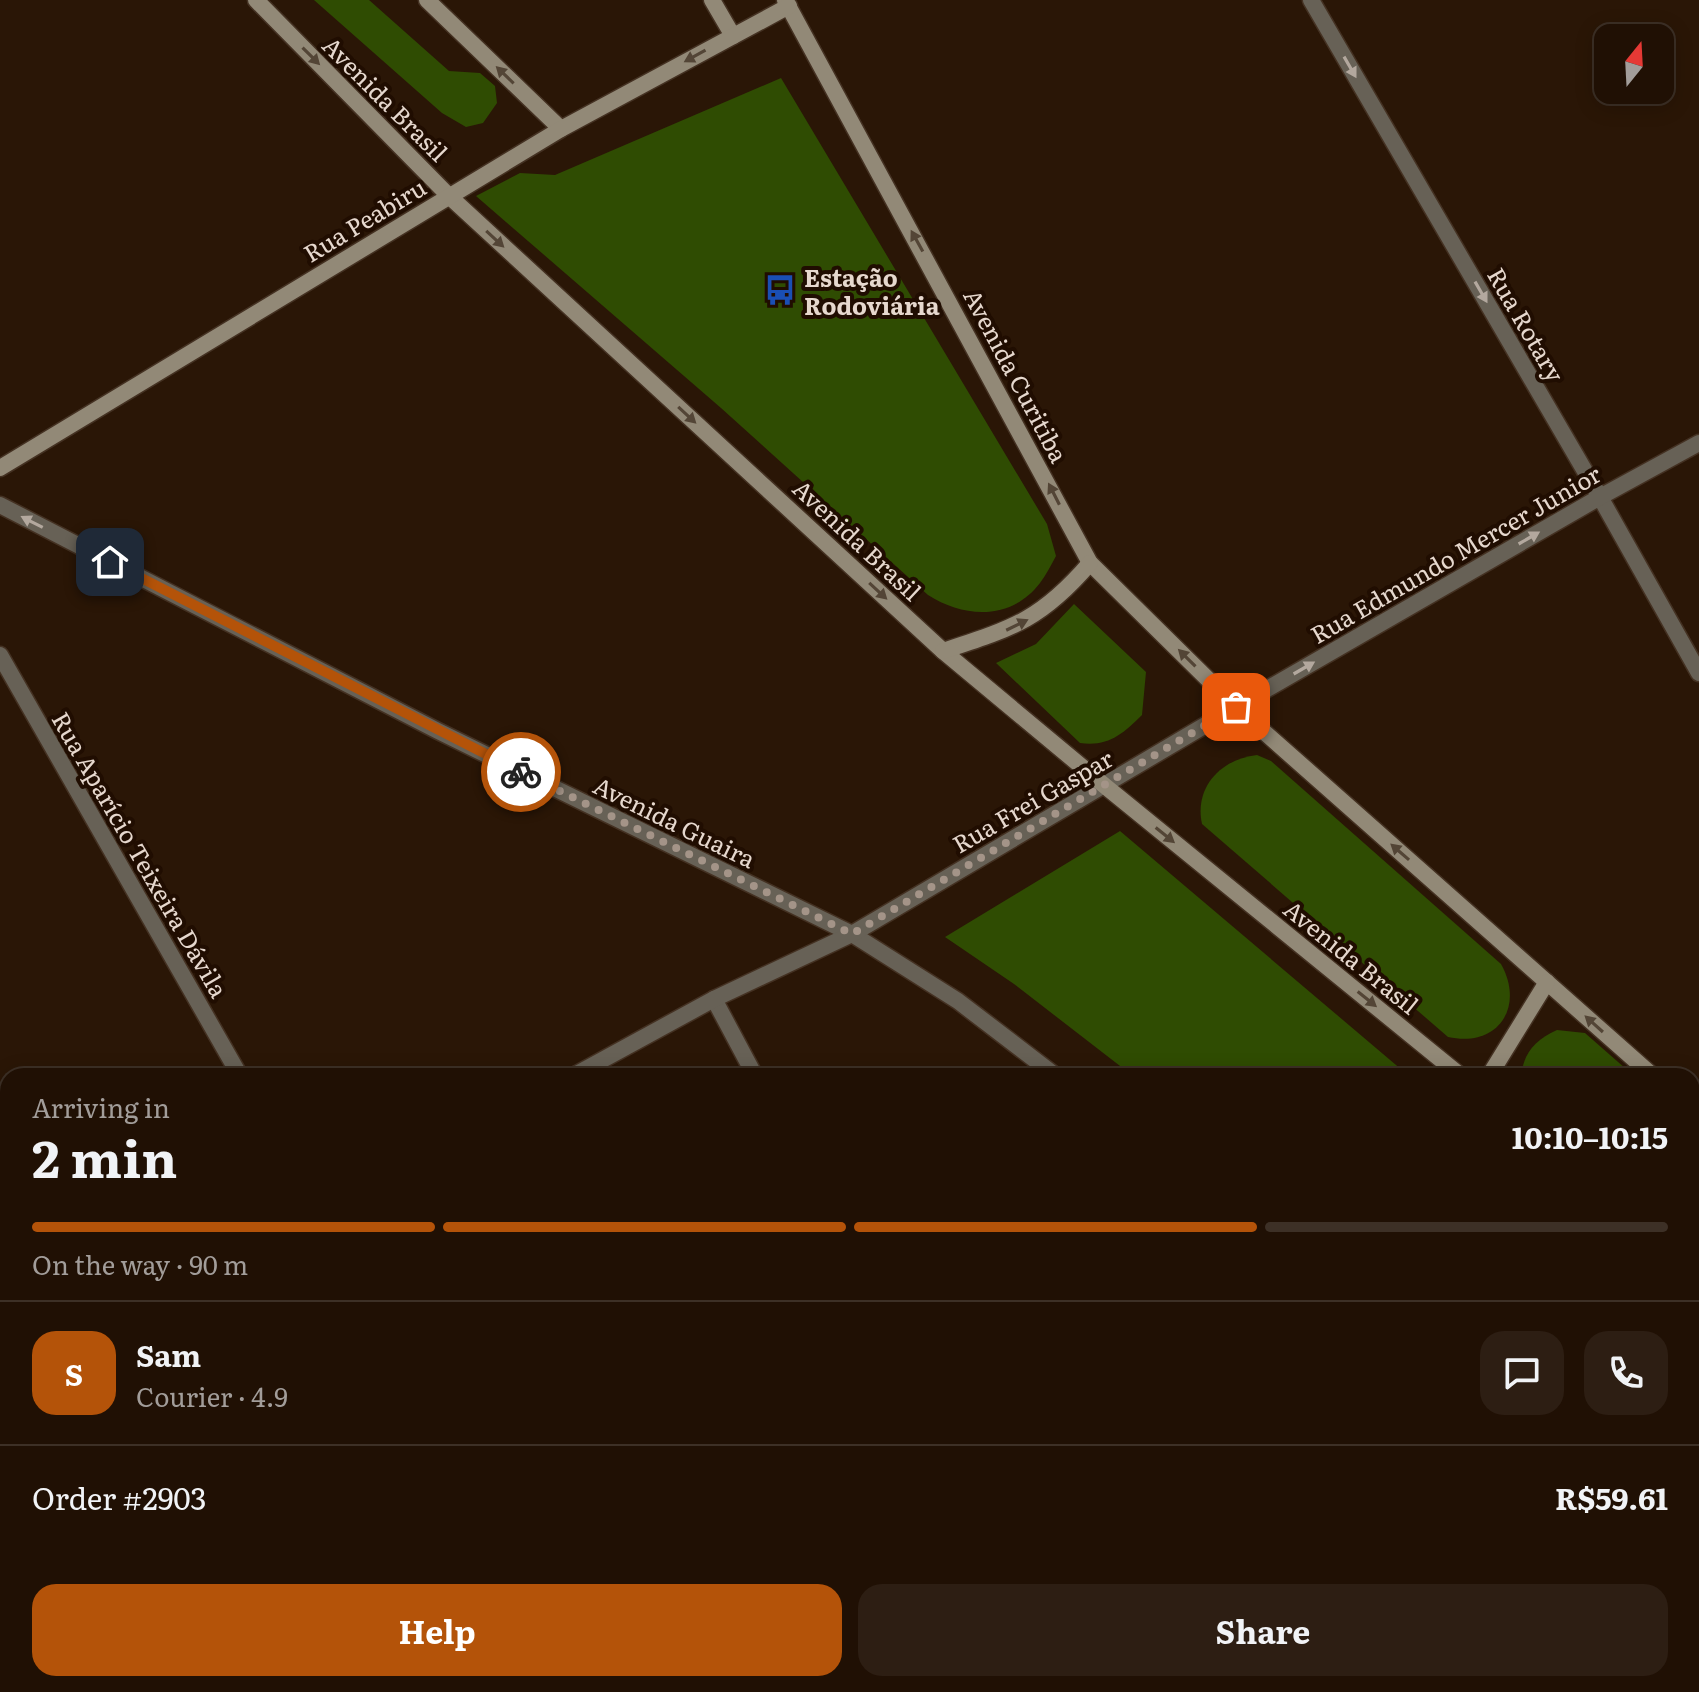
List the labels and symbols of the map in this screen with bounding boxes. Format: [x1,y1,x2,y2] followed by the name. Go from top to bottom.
[1594,24,1674,104] north arrow
[316,28,456,168] street label: Avenida Brasil
[301,46,320,65] one-way arrow
[684,49,707,63] one-way arrow
[1343,56,1357,79] one-way arrow
[496,66,515,85] one-way arrow
[296,169,432,269] street label: Rua Peabiru
[486,229,505,247] one-way arrow
[910,230,924,252] one-way arrow
[804,259,940,322] place label: Estação Rodoviária
[1480,260,1574,388] street label: Rua Rotary
[763,273,797,307] bus stop icon: Estação Rodoviária
[1474,281,1488,303] one-way arrow
[956,282,1078,468] street label: Avenida Curitiba
[677,405,696,423] one-way arrow
[1303,455,1607,651] street label: Rua Edmundo Mercer Junior
[786,470,930,608] street label: Avenida Brasil
[1048,483,1061,506] one-way arrow
[20,515,43,528] one-way arrow
[76,528,144,596] pin
[1518,531,1540,545] one-way arrow
[868,581,887,599] one-way arrow
[1005,618,1028,632] one-way arrow
[1178,649,1197,668] one-way arrow
[1293,661,1315,675] one-way arrow
[1202,673,1270,741] pin
[45,705,237,1003] street label: Rua Aparício Teixeira Dávila
[481,732,561,812] courier
[945,739,1119,860] street label: Rua Frei Gaspar
[588,767,762,875] street label: Avenida Guaira
[1155,826,1175,843] one-way arrow
[1390,844,1410,861] one-way arrow
[1277,891,1427,1021] street label: Avenida Brasil
[1357,991,1377,1007] one-way arrow
[1585,1016,1605,1033] one-way arrow

